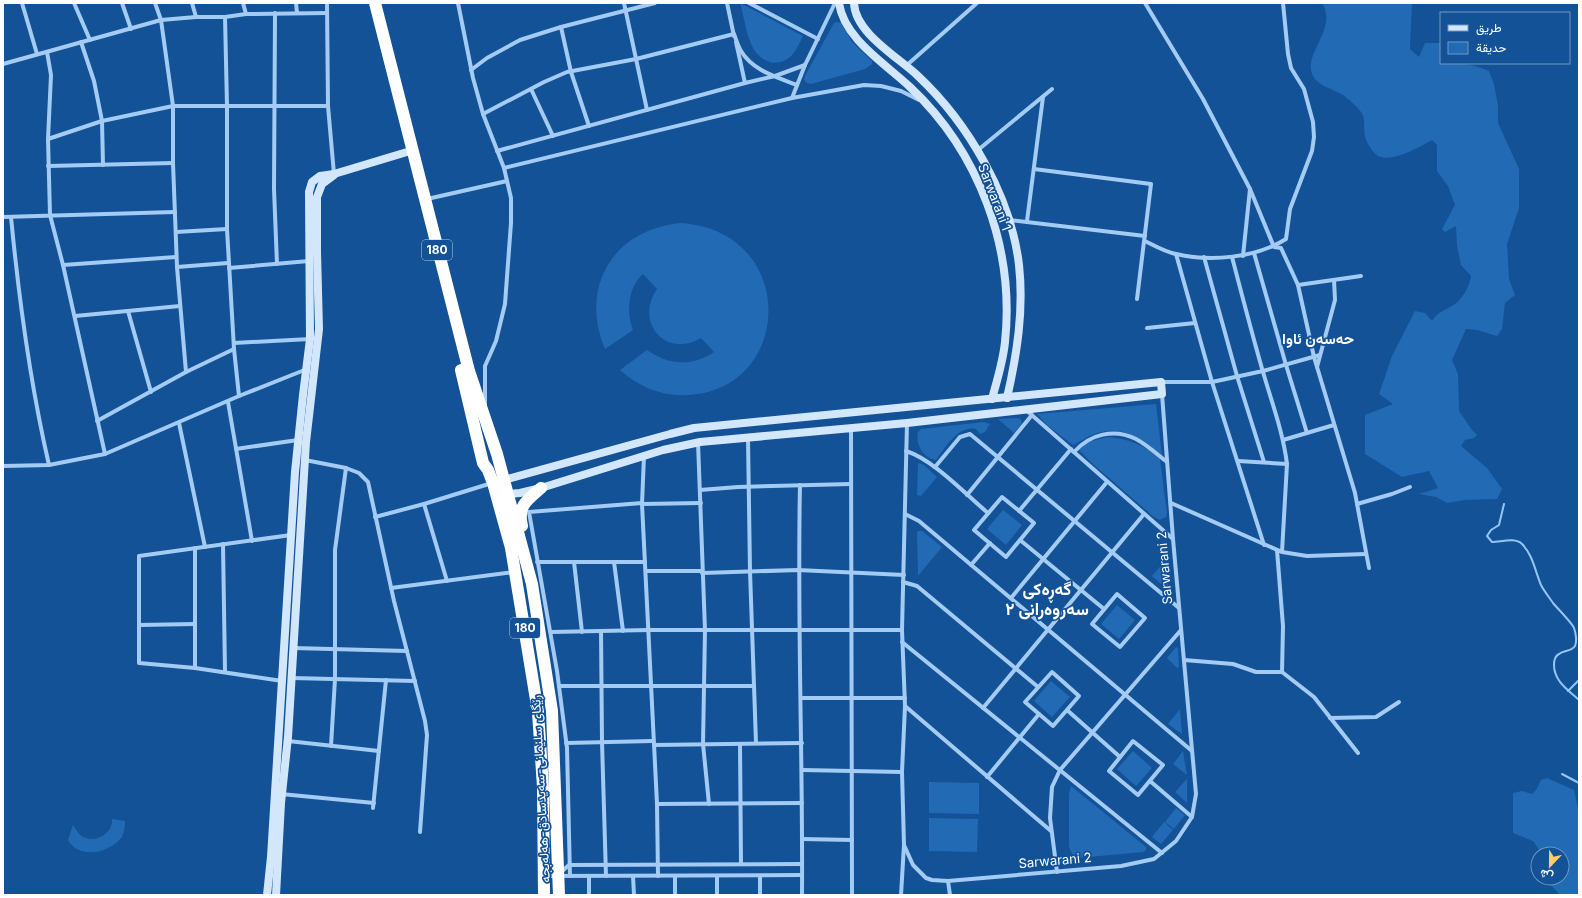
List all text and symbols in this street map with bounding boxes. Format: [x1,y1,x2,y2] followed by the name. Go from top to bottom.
[1440,12,1570,64] legend
[1476,20,1502,36] text: طريق
[1476,40,1506,55] text: حديقة
[975,161,1015,233] street label: Sarwarani 1
[422,240,452,260] road number: 180
[1282,329,1354,348] district label: حەسەن ئاوا
[1153,531,1175,605] street label: Sarwarani 2
[1005,579,1089,620] district label: گەڕەکی سەروەرانی ٢
[510,618,540,638] road number: 180
[527,695,554,883] street label: رێگای سلێمانی-سەیدسادق-هەلەبجە
[1530,846,1570,886] north arrow
[1018,849,1092,871] street label: Sarwarani 2
[1538,866,1555,884] text: ش

